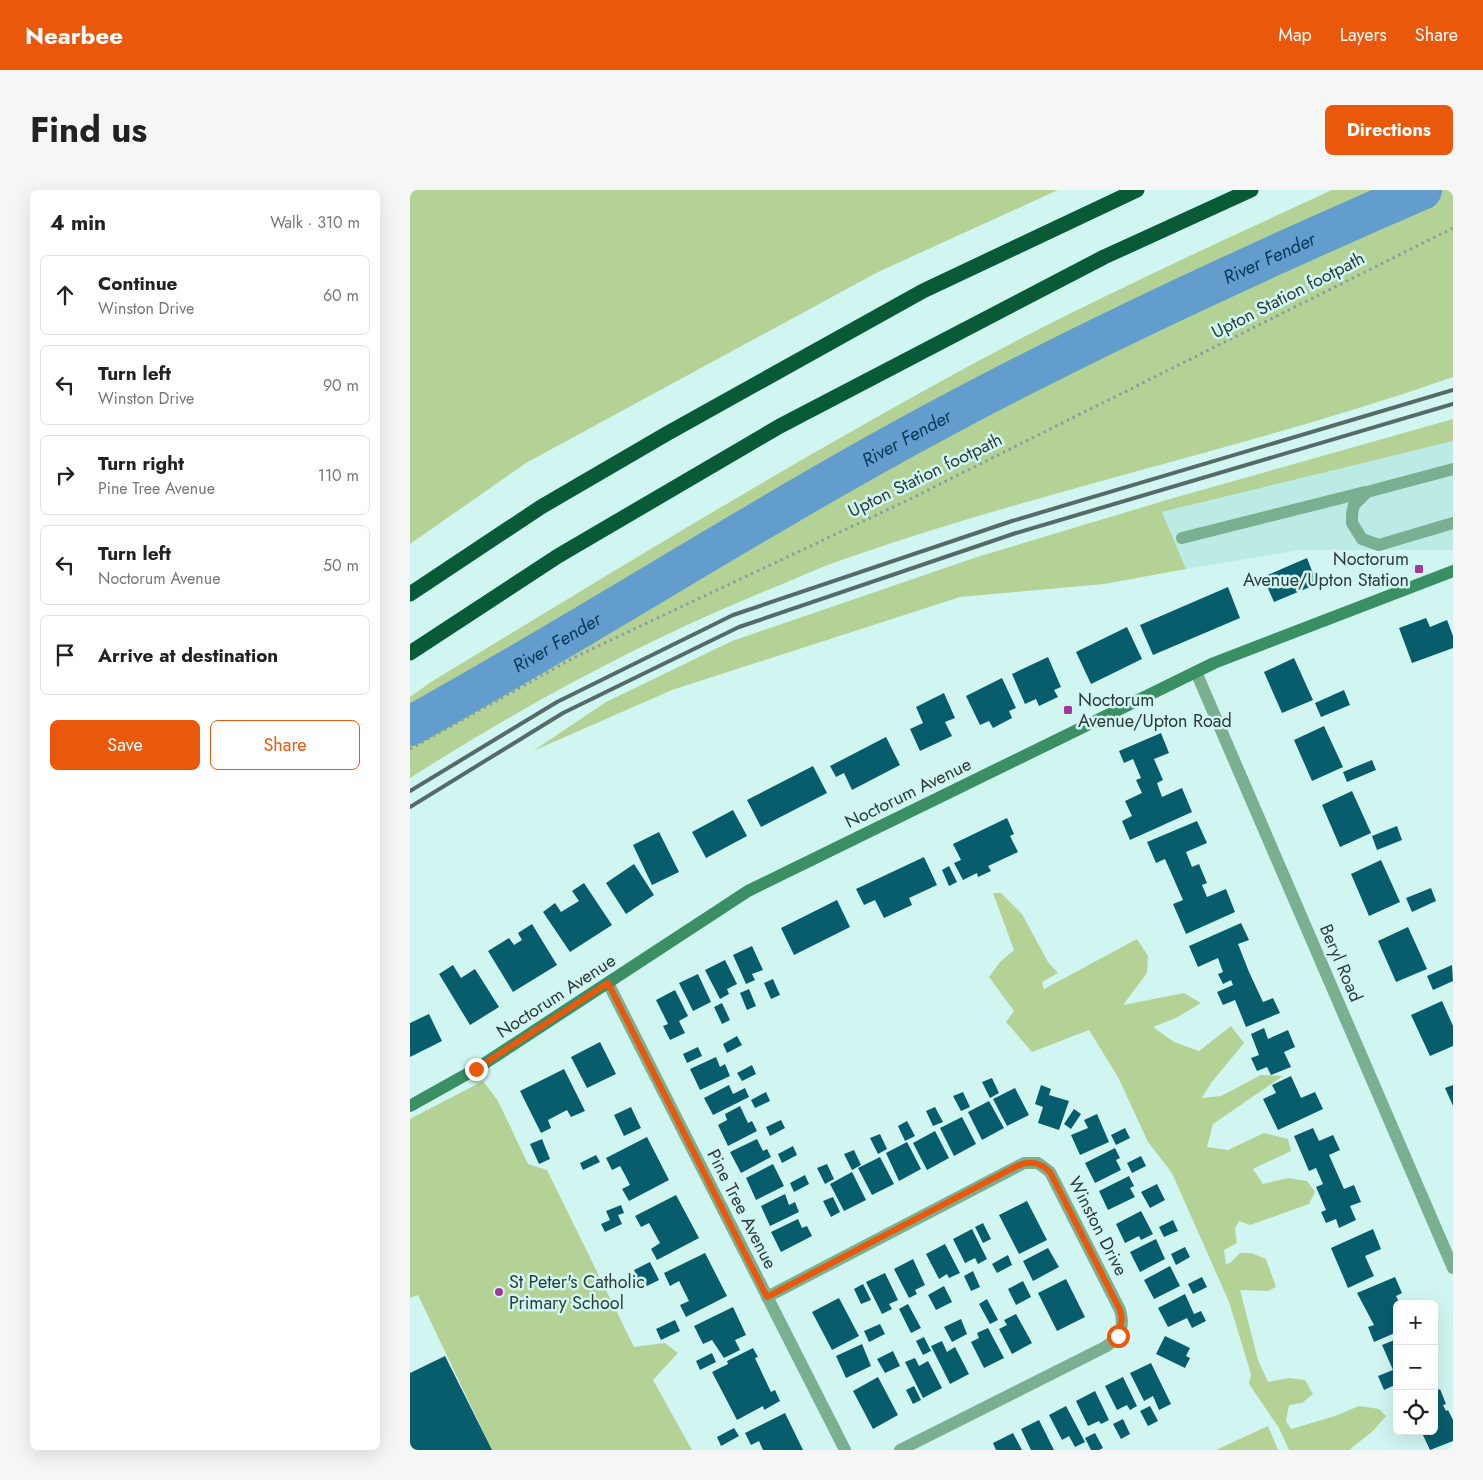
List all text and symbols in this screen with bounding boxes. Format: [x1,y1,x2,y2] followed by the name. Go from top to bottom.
[25,18,123,53] text: Nearbee
[1278,22,1312,48] text: Map
[1340,22,1387,48] text: Layers
[1415,22,1458,48] text: Share
[30,105,147,155] text: Find us
[1325,105,1453,155] button: Directions
[50,208,106,238] text: 4 min
[270,211,360,234] text: Walk · 310 m
[1218,224,1321,290] water label: River Fender
[1207,245,1369,345] street label: Upton Station footpath
[98,270,177,297] text: Continue
[51,281,79,309] icon: ahead
[323,284,359,307] text: 60 m
[98,297,194,320] text: Winston Drive
[98,360,171,387] text: Turn left
[51,371,79,399] icon: left
[323,374,359,397] text: 90 m
[98,387,194,410] text: Winston Drive
[856,401,957,473] water label: River Fender
[843,426,1007,524] street label: Upton Station footpath
[98,450,184,477] text: Turn right
[51,461,79,489] icon: right
[318,464,359,487] text: 110 m
[98,477,215,500] text: Pine Tree Avenue
[98,540,171,567] text: Turn left
[1243,546,1409,593] place label: Noctorum Avenue/Upton Station
[51,551,79,579] icon: left
[323,554,359,577] text: 50 m
[1413,563,1425,575] marker: Noctorum Avenue/Upton Station
[98,567,220,590] text: Noctorum Avenue
[507,604,607,679] water label: River Fender
[51,641,79,669] icon: arrive
[98,642,278,669] text: Arrive at destination
[1078,687,1232,734] place label: Noctorum Avenue/Upton Road
[1062,704,1074,716] marker: Noctorum Avenue/Upton Road
[50,720,200,770] button: Save
[210,720,360,770] button: Share
[840,751,976,835] street label: Noctorum Avenue
[1313,920,1369,1006] street label: Beryl Road
[491,948,621,1044] street label: Noctorum Avenue
[465,1058,488,1081] route end
[701,1145,783,1273] street label: Pine Tree Avenue
[1062,1172,1134,1280] street label: Winston Drive
[509,1269,645,1316] place label: St Peter's Catholic Primary School
[493,1286,505,1298] marker: St Peter's Catholic Primary School
[1393,1300,1438,1435] map controls
[1393,1300,1438,1345] button: +
[1107,1325,1130,1348] route start
[1393,1345,1438,1390] button: −
[1393,1390,1438,1435] button: locate

